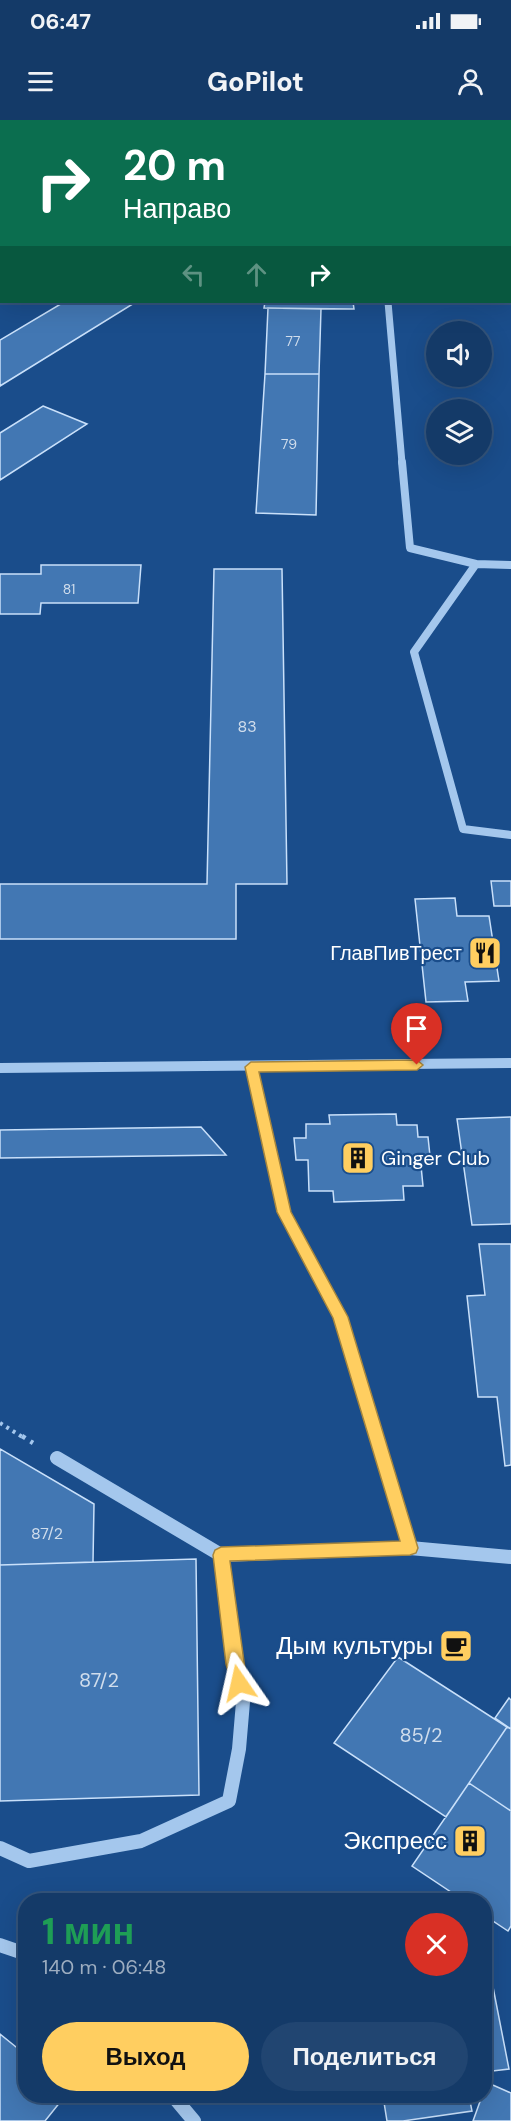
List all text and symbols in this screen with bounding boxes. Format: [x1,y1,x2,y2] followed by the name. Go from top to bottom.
[30,7,91,36] text: 06:47
[207,64,304,99] text: GoPilot
[24,65,57,98] icon: menu
[454,65,487,98] icon: person
[123,138,226,193] text: 20 m
[24,144,102,222] icon: right
[123,191,231,226] text: Направо
[177,258,210,291] icon: left
[240,258,273,291] icon: ahead
[303,258,336,291] icon: right
[426,321,492,465] map controls
[426,321,492,387] button: sound
[286,332,300,350] house number: 77
[426,399,492,465] button: layers
[281,435,297,453] house number: 79
[63,580,75,598] house number: 81
[237,716,257,737] house number: 83
[467,935,503,971] restaurant icon: ГлавПивТрест
[330,940,462,966] place label: ГлавПивТрест
[391,1003,442,1065] pin
[400,1012,433,1045] icon: arrive
[340,1140,376,1176] building icon: Ginger Club
[381,1145,490,1171] place label: Ginger Club
[31,1523,63,1544] house number: 87/2
[438,1628,474,1664] cafe icon: Дым культуры
[276,1630,433,1661] place label: Дым культуры
[207,1651,271,1715] position arrow
[79,1667,119,1693] house number: 87/2
[399,1722,443,1748] house number: 85/2
[452,1823,488,1859] building icon: Экспресс
[343,1825,447,1856] place label: Экспресс
[42,1908,134,1955] text: 1 мин
[405,1913,468,1976] button: close
[42,1954,166,1980] text: 140 m · 06:48
[42,2022,249,2091] button: Выход
[261,2022,468,2091] button: Поделиться

